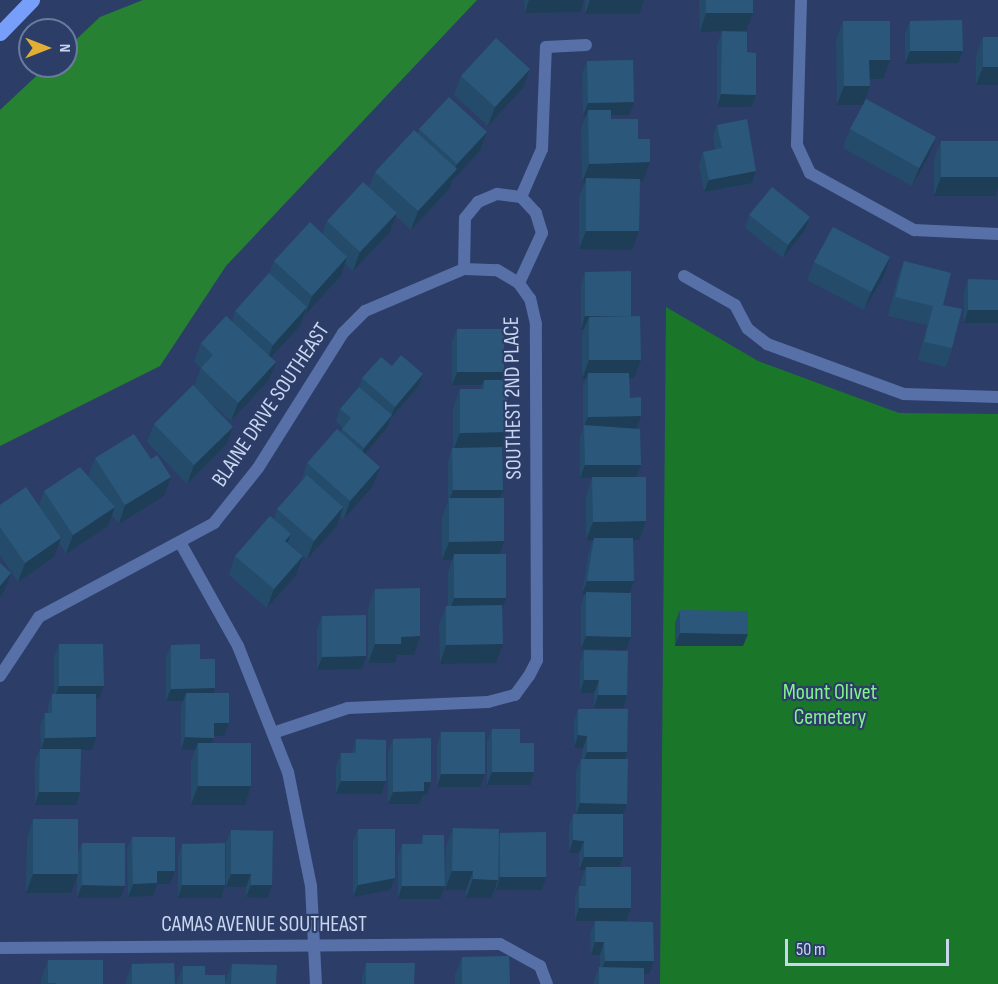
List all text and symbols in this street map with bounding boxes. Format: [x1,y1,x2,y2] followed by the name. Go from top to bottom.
[18,18,78,78] north arrow
[55,44,74,52] text: N
[498,316,528,480] street label: SOUTHEST 2ND PLACE
[207,318,335,492] street label: BLAINE DRIVE SOUTHEAST
[783,679,877,730] park label: Mount Olivet Cemetery
[161,912,367,938] street label: CAMAS AVENUE SOUTHEAST
[788,927,952,965] scale bar
[796,939,826,960] text: 50 m

